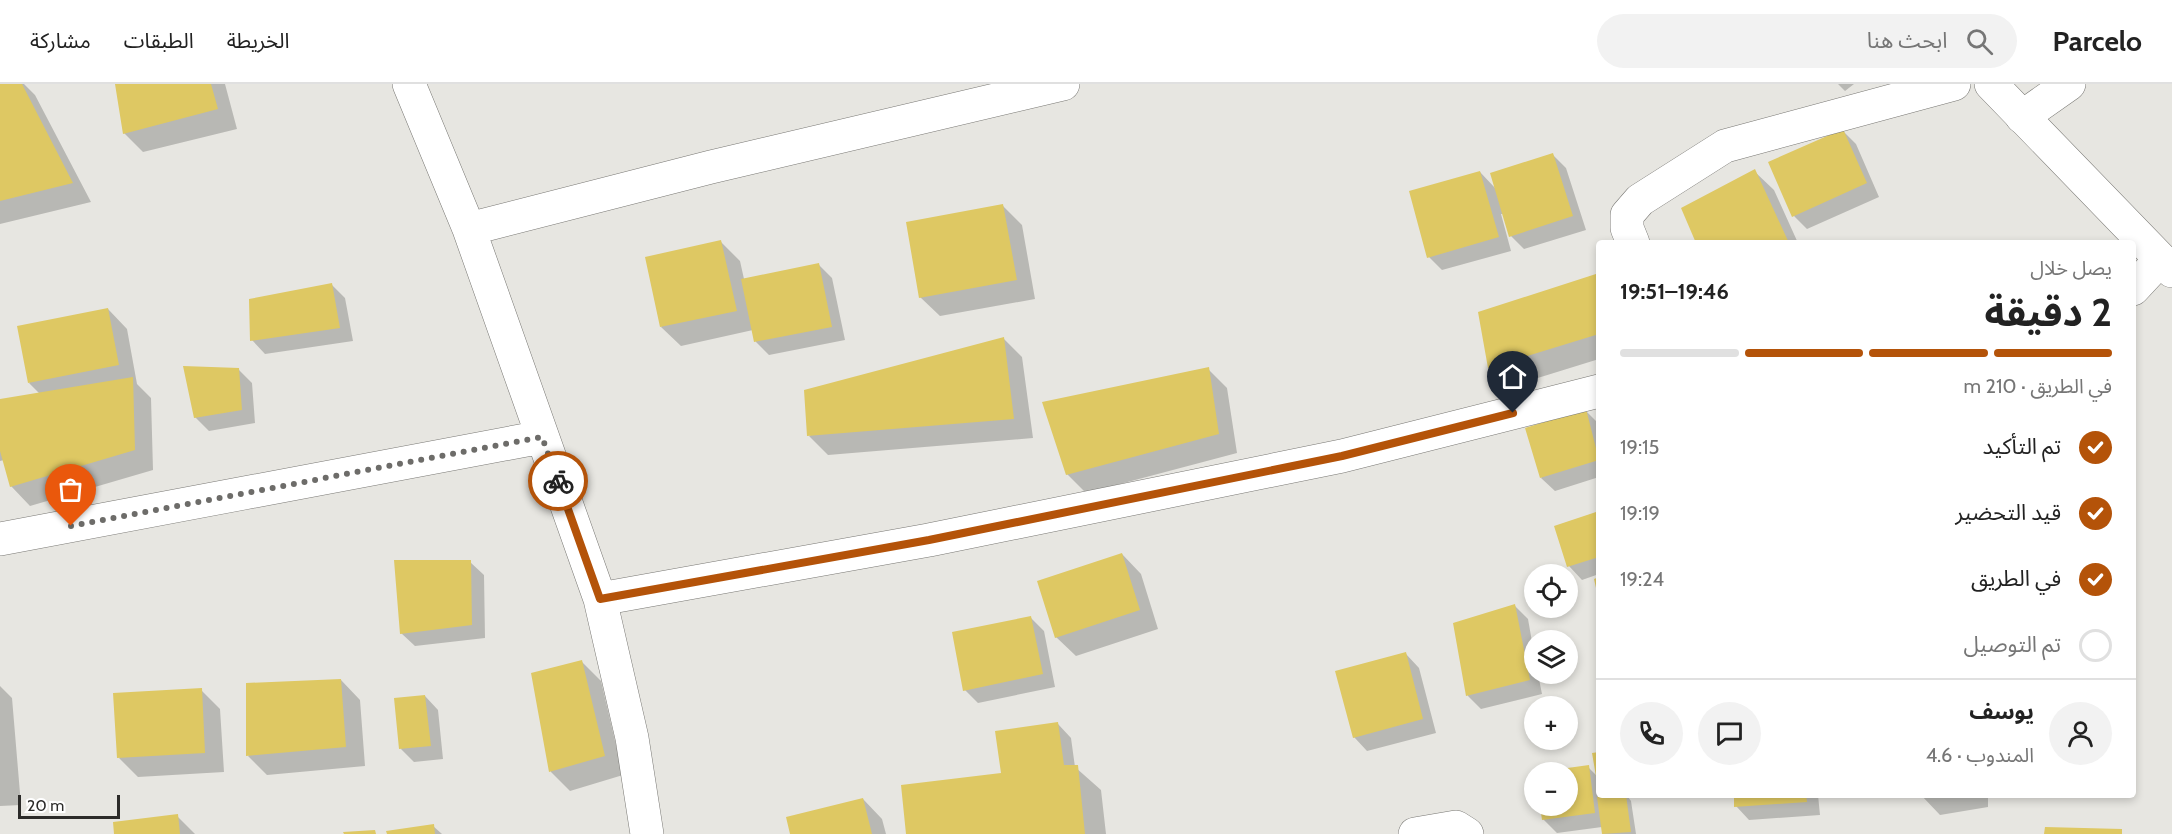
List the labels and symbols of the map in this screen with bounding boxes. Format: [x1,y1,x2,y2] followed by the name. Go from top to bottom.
[1487,351,1538,413] pin
[528,451,588,511] courier
[45,464,96,526] pin
[18,792,120,820] scale bar

